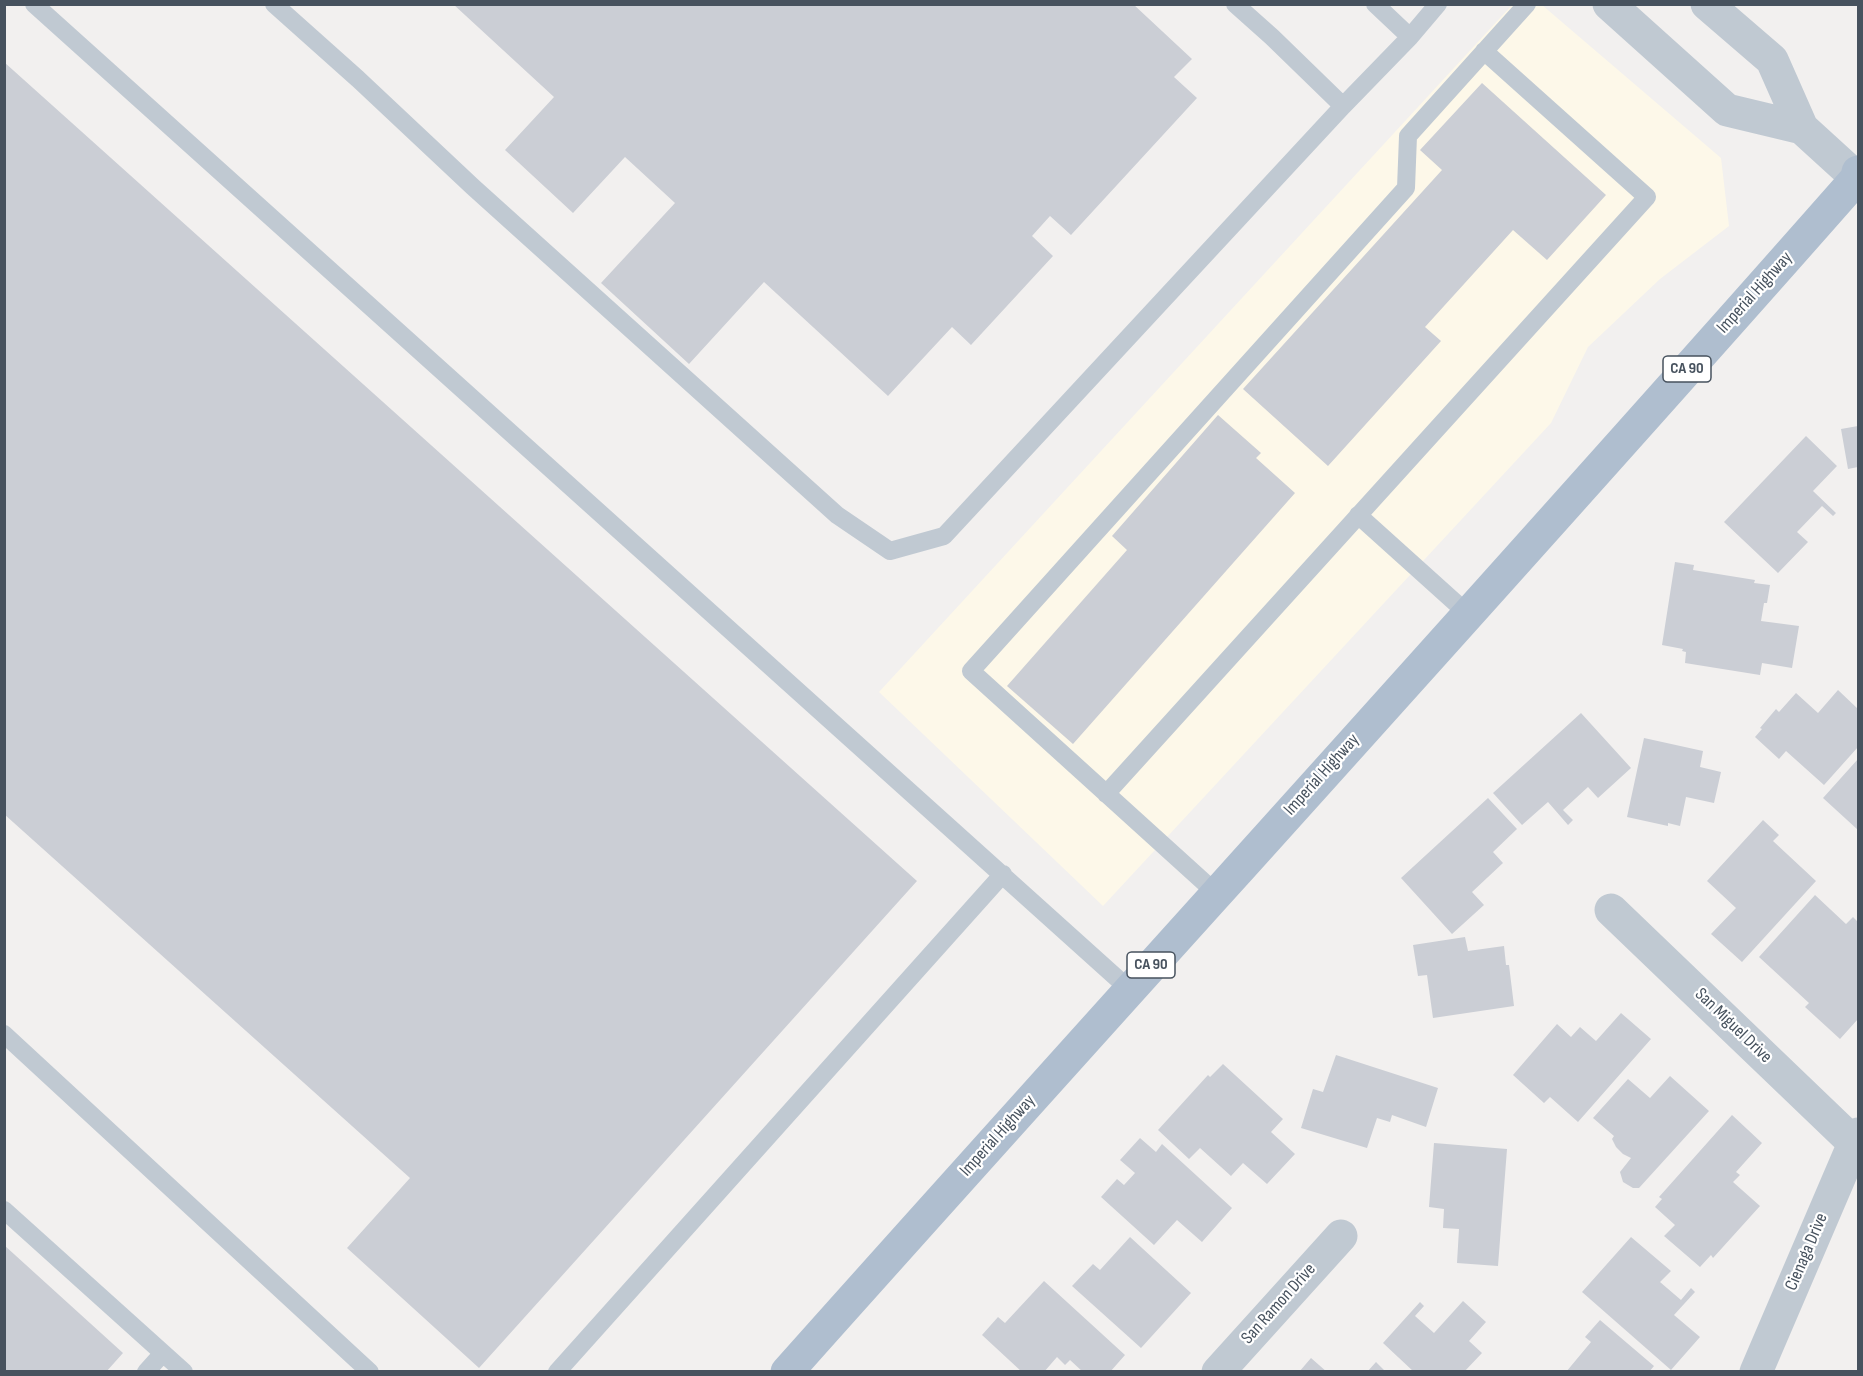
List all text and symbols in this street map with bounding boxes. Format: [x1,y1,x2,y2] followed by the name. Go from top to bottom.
[1713,248,1797,338] street label: Imperial Highway
[1663,356,1711,382] road number: CA 90
[1280,730,1364,820] street label: Imperial Highway
[1127,952,1175,978] road number: CA 90
[1690,984,1776,1068] street label: San Miguel Drive
[956,1091,1040,1181] street label: Imperial Highway
[1781,1210,1833,1294] street label: Cienaga Drive
[1237,1259,1321,1349] street label: San Ramon Drive

